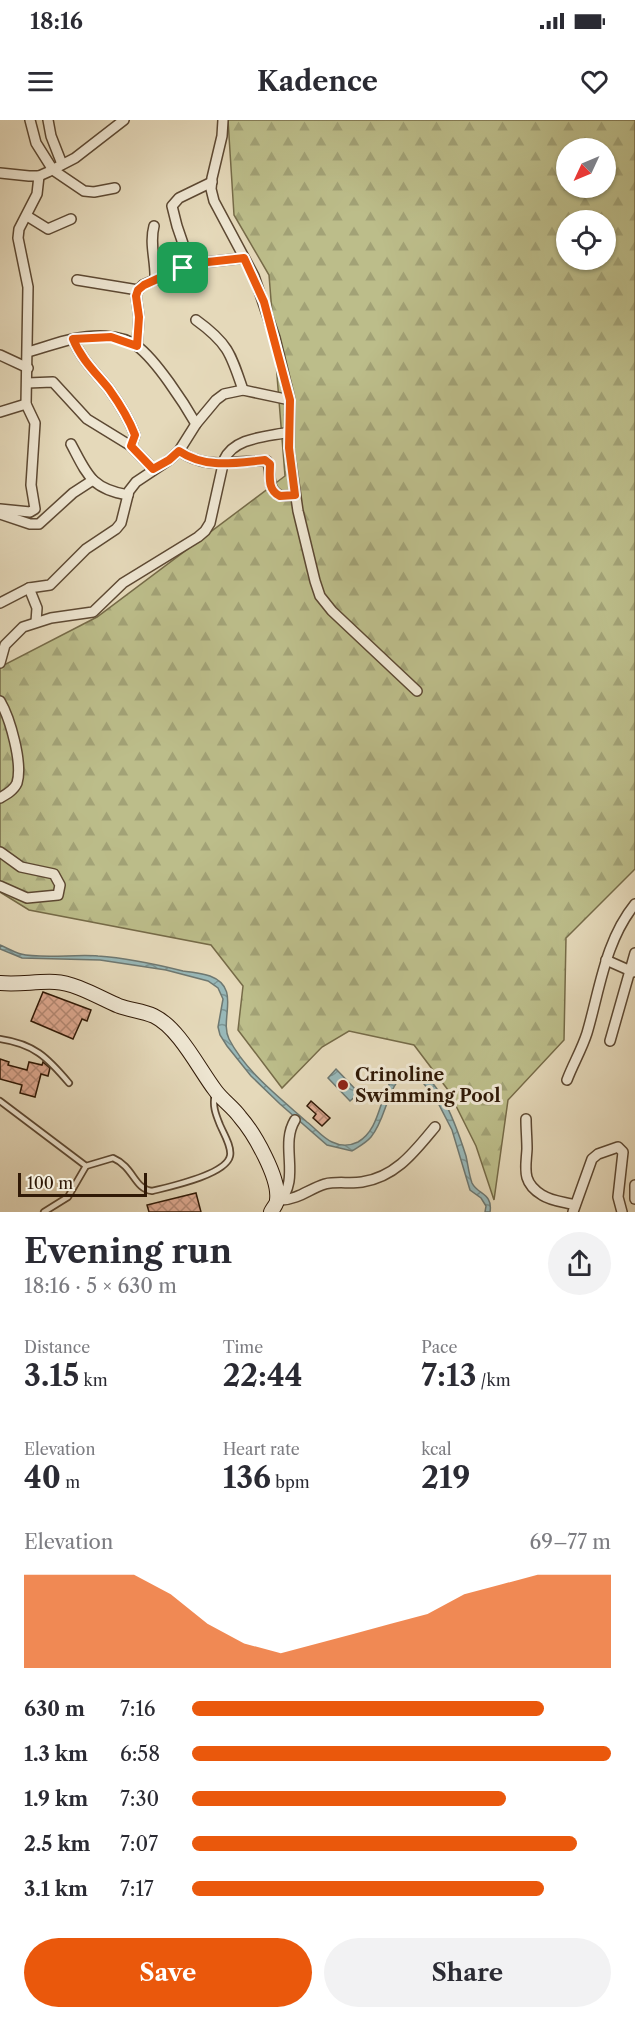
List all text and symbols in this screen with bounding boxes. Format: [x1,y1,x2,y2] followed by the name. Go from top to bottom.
[30,8,83,35] text: 18:16
[24,65,57,98] icon: menu
[257,65,378,98] text: Kadence
[578,65,611,98] icon: heart
[556,138,616,198] north arrow
[556,138,616,270] map controls
[556,210,616,270] button: locate
[157,242,208,293] pin
[166,251,199,284] icon: arrive
[355,1064,501,1107] place label: Crinoline Swimming Pool
[336,1078,350,1092] marker: Crinoline Swimming Pool
[18,1170,147,1198] scale bar
[27,1173,73,1193] text: 100 m
[24,1231,232,1272] text: Evening run
[548,1232,611,1295] button: share
[24,1274,177,1298] text: 18:16 · 5 × 630 m
[24,1337,90,1357] text: Distance
[223,1337,263,1357] text: Time
[421,1337,457,1357] text: Pace
[24,1357,79,1394] text: 3.15
[223,1357,303,1394] text: 22:44
[421,1357,476,1394] text: 7:13
[79,1370,108,1390] text: km
[476,1370,511,1390] text: /km
[24,1439,95,1459] text: Elevation
[223,1439,300,1459] text: Heart rate
[421,1439,452,1459] text: kcal
[24,1459,61,1496] text: 40
[223,1459,271,1496] text: 136
[421,1459,470,1496] text: 219
[61,1472,80,1492] text: m
[271,1472,310,1492] text: bpm
[24,1530,113,1554] text: Elevation
[529,1530,611,1554] text: 69–77 m
[24,1697,85,1721] text: 630 m
[120,1697,156,1721] text: 7:16
[24,1742,88,1766] text: 1.3 km
[120,1742,160,1766] text: 6:58
[24,1787,88,1811] text: 1.9 km
[120,1787,159,1811] text: 7:30
[24,1832,91,1856] text: 2.5 km
[120,1832,158,1856] text: 7:07
[24,1877,88,1901] text: 3.1 km
[120,1877,154,1901] text: 7:17
[24,1938,312,2007] button: Save
[324,1938,611,2007] button: Share

